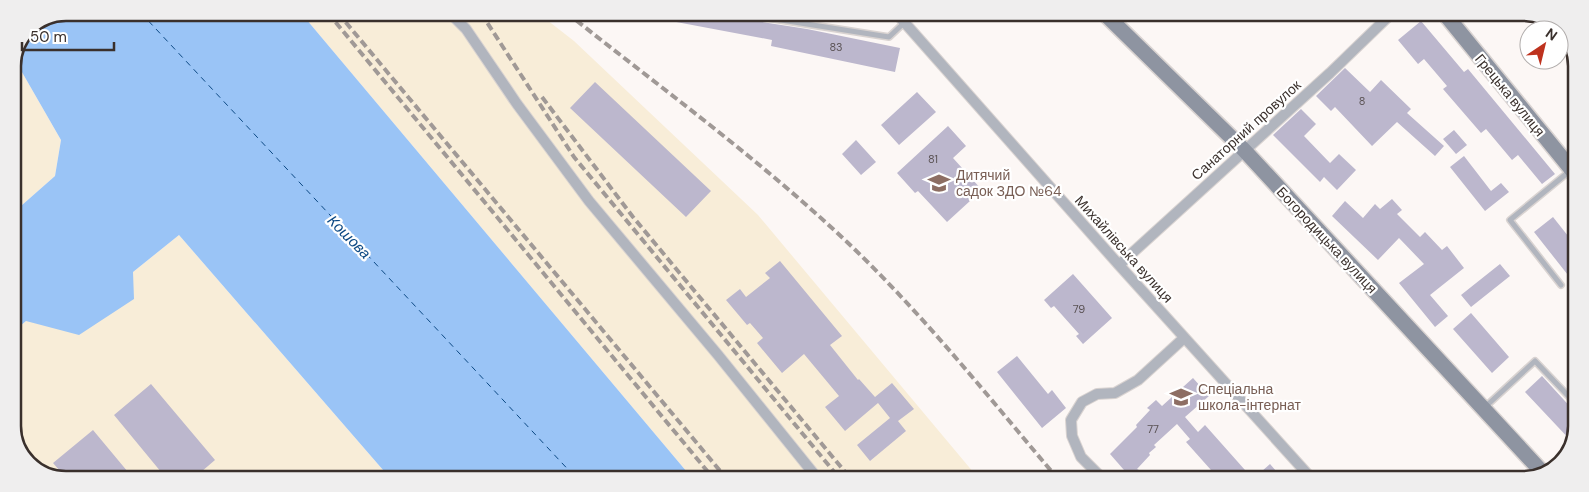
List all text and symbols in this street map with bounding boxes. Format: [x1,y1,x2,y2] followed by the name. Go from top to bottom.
[22,20,115,52] scale bar
[1519,20,1569,70] north arrow
[1542,24,1561,45] text: N
[30,27,67,47] text: 50 m
[829,40,843,54] house number: 83
[1471,50,1549,140] street label: Грецька вулиця
[1187,75,1305,184] street label: Санаторний провулок
[1359,94,1365,108] house number: 8
[928,152,938,166] house number: 81
[956,166,1062,200] place label: Дитячий садок ЗДО №64
[926,170,952,196] school or university icon: Дитячий садок ЗДО №64
[1273,183,1381,297] street label: Богородицька вулиця
[1071,192,1177,306] street label: Михайлівська вулиця
[323,211,375,263] water label: Кошова
[1073,302,1085,316] house number: 79
[1198,380,1301,414] place label: Спеціальна школа-інтернат
[1168,384,1194,410] school or university icon: Спеціальна школа-інтернат
[1147,422,1159,436] house number: 77

